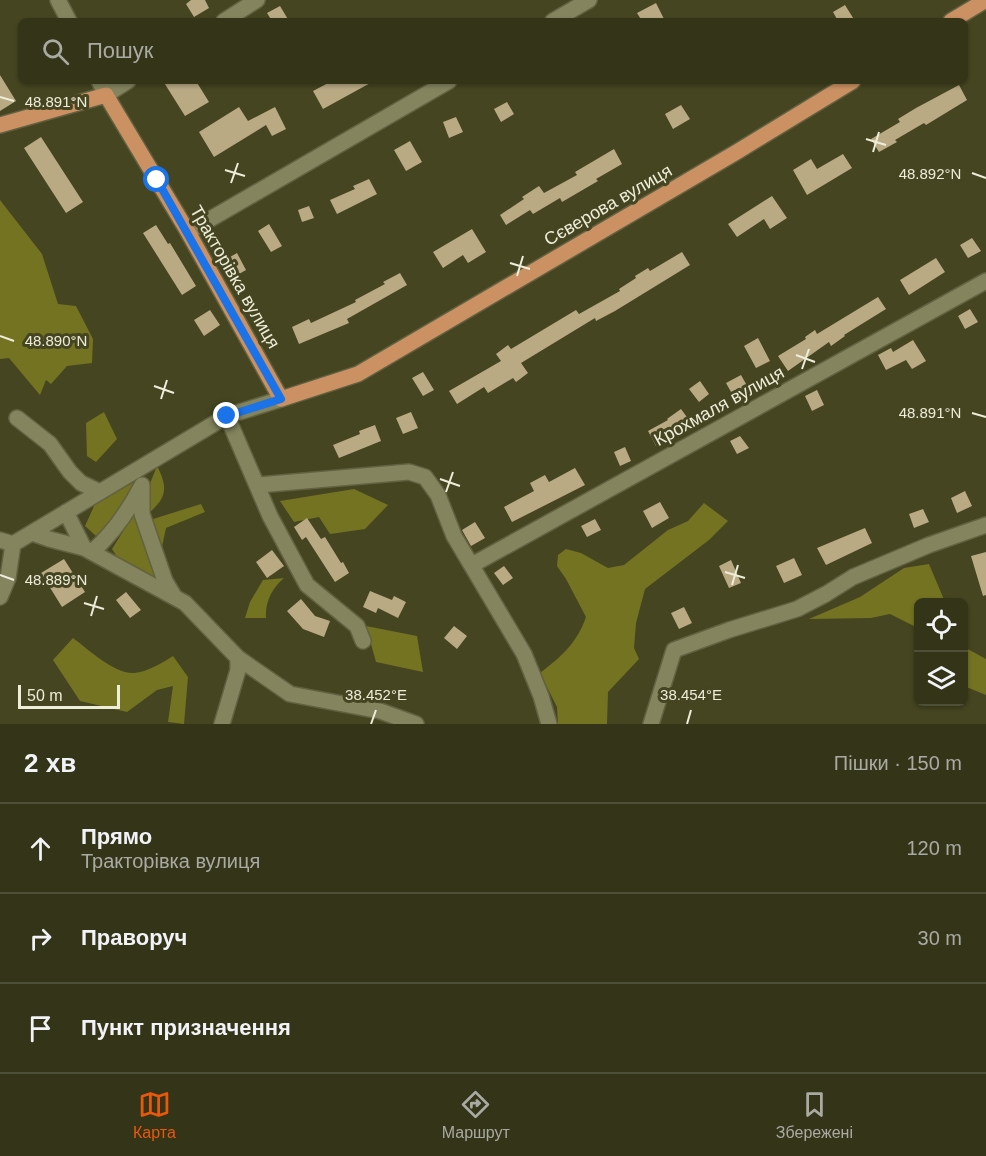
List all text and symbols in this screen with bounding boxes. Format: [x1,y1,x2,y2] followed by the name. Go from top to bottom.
[18,18,968,84] search box
[39,35,72,68] icon: search
[87,38,153,63] text: Пошук
[25,93,87,110] text: 48.891°N
[540,160,676,250] street label: Сєверова вулиця
[899,165,961,182] text: 48.892°N
[143,166,169,192] route start
[186,202,284,352] street label: Тракторівка вулиця
[25,332,87,349] text: 48.890°N
[651,362,787,450] street label: Крохмаля вулиця
[213,402,239,428] route end
[899,404,961,421] text: 48.891°N
[25,571,87,588] text: 48.889°N
[914,598,968,706] map controls
[914,598,968,652] button: locate
[914,652,968,706] button: layers
[18,682,120,710] scale bar
[345,686,407,703] text: 38.452°E
[660,686,722,703] text: 38.454°E
[27,687,63,704] text: 50 m
[24,748,76,778] text: 2 хв
[834,752,962,774] text: Пішки · 150 m
[81,824,152,849] text: Прямо
[24,832,57,865] icon: ahead
[906,837,962,859] text: 120 m
[81,850,260,872] text: Тракторівка вулиця
[24,922,57,955] icon: right
[81,925,187,950] text: Праворуч
[918,927,962,949] text: 30 m
[24,1012,57,1045] icon: arrive
[81,1015,291,1040] text: Пункт призначення
[133,1088,176,1142] tab: Карта
[442,1088,510,1142] tab: Маршрут
[776,1088,853,1142] tab: Збережені

